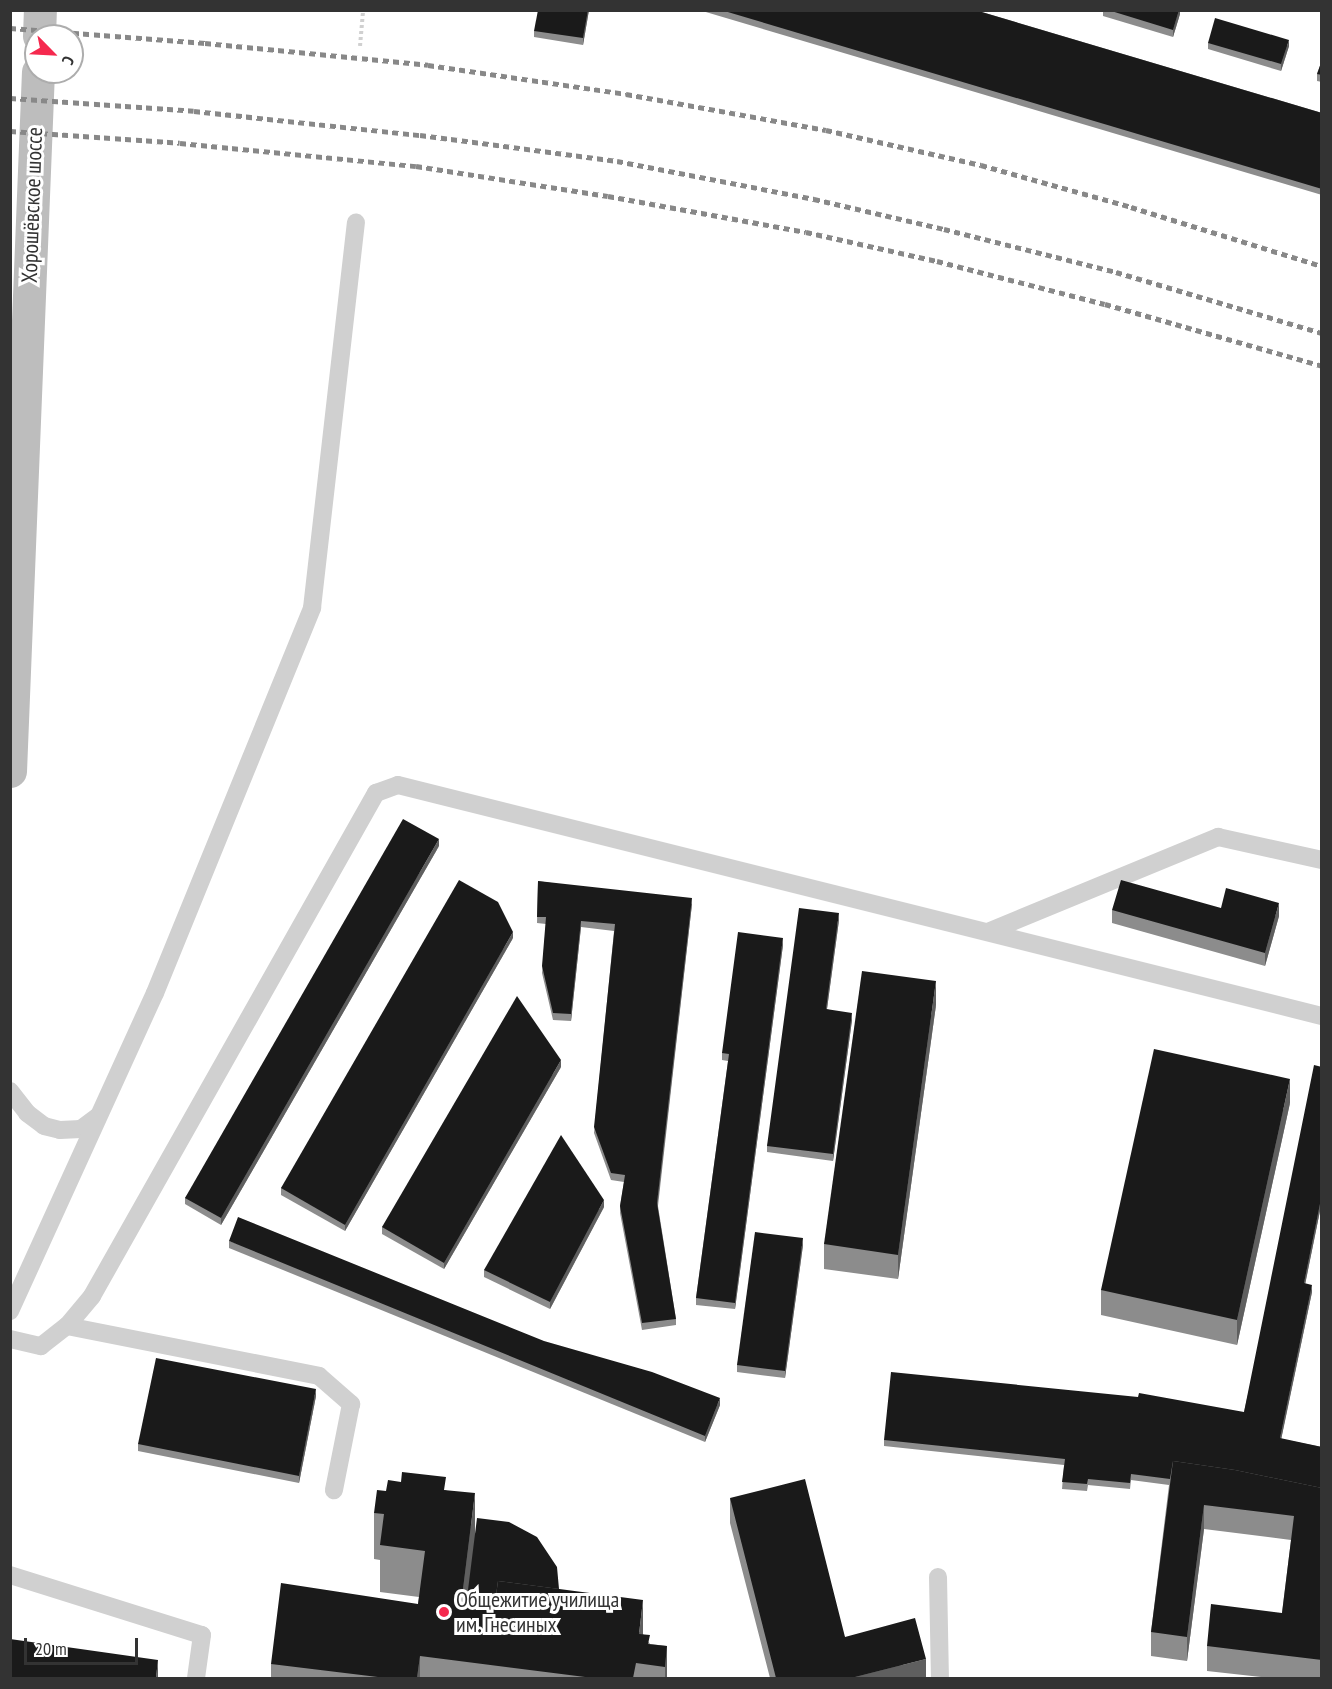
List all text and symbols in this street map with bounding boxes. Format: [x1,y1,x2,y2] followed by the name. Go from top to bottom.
[24,24,84,84] north arrow
[58,53,79,68] text: С
[16,127,48,283] street label: Хорошёвское шоссе
[456,1586,619,1638] place label: Общежитие училища им. Гнесиных
[437,1605,451,1619] marker: Общежитие училища им. Гнесиных
[27,1626,141,1664] scale bar
[35,1637,67,1660] text: 20 m

